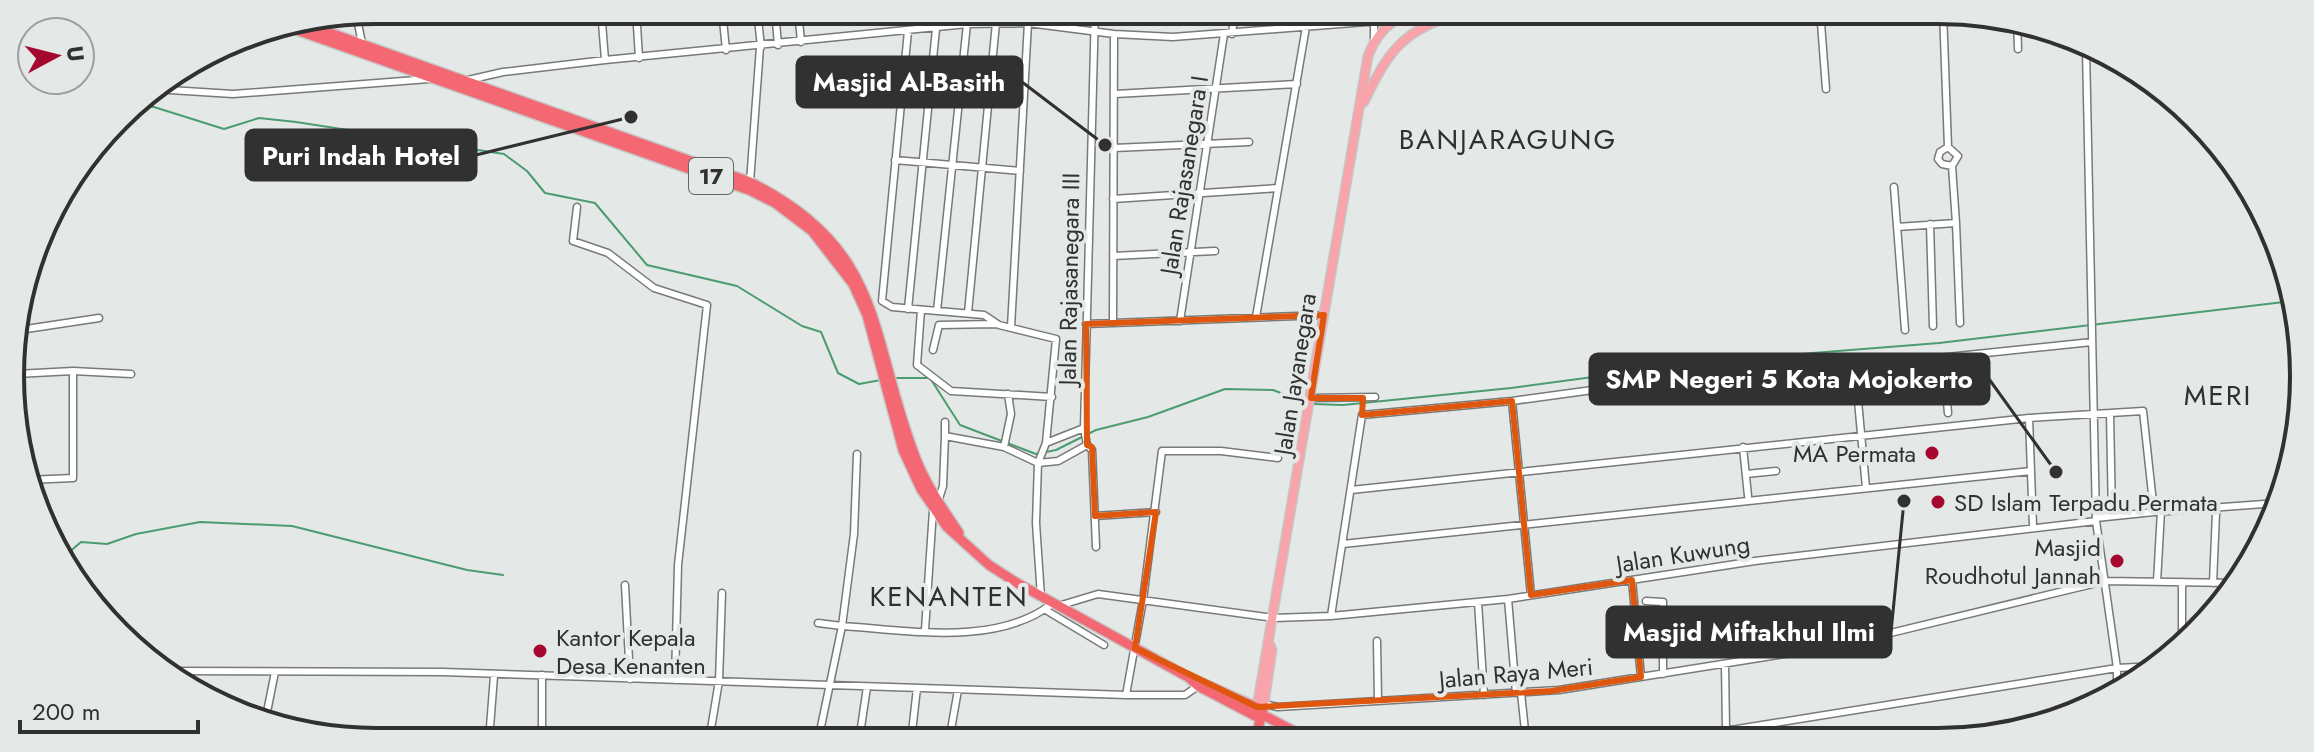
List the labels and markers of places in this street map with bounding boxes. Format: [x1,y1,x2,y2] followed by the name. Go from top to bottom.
[797,57,1022,107] callout: Masjid Al-Basith
[246,130,476,180] callout: Puri Indah Hotel
[1590,354,1989,404] callout: SMP Negeri 5 Kota Mojokerto
[1793,436,1916,471] place label: MA Permata
[1923,444,1941,462] marker: MA Permata
[1954,485,2218,520] place label: SD Islam Terpadu Permata
[1929,493,1947,511] marker: SD Islam Terpadu Permata
[1925,530,2101,593] place label: Masjid Roudhotul Jannah
[2108,552,2126,570] marker: Masjid Roudhotul Jannah
[1607,607,1891,657] callout: Masjid Miftakhul Ilmi
[556,620,706,683] place label: Kantor Kepala Desa Kenanten
[531,642,549,660] marker: Kantor Kepala Desa Kenanten

